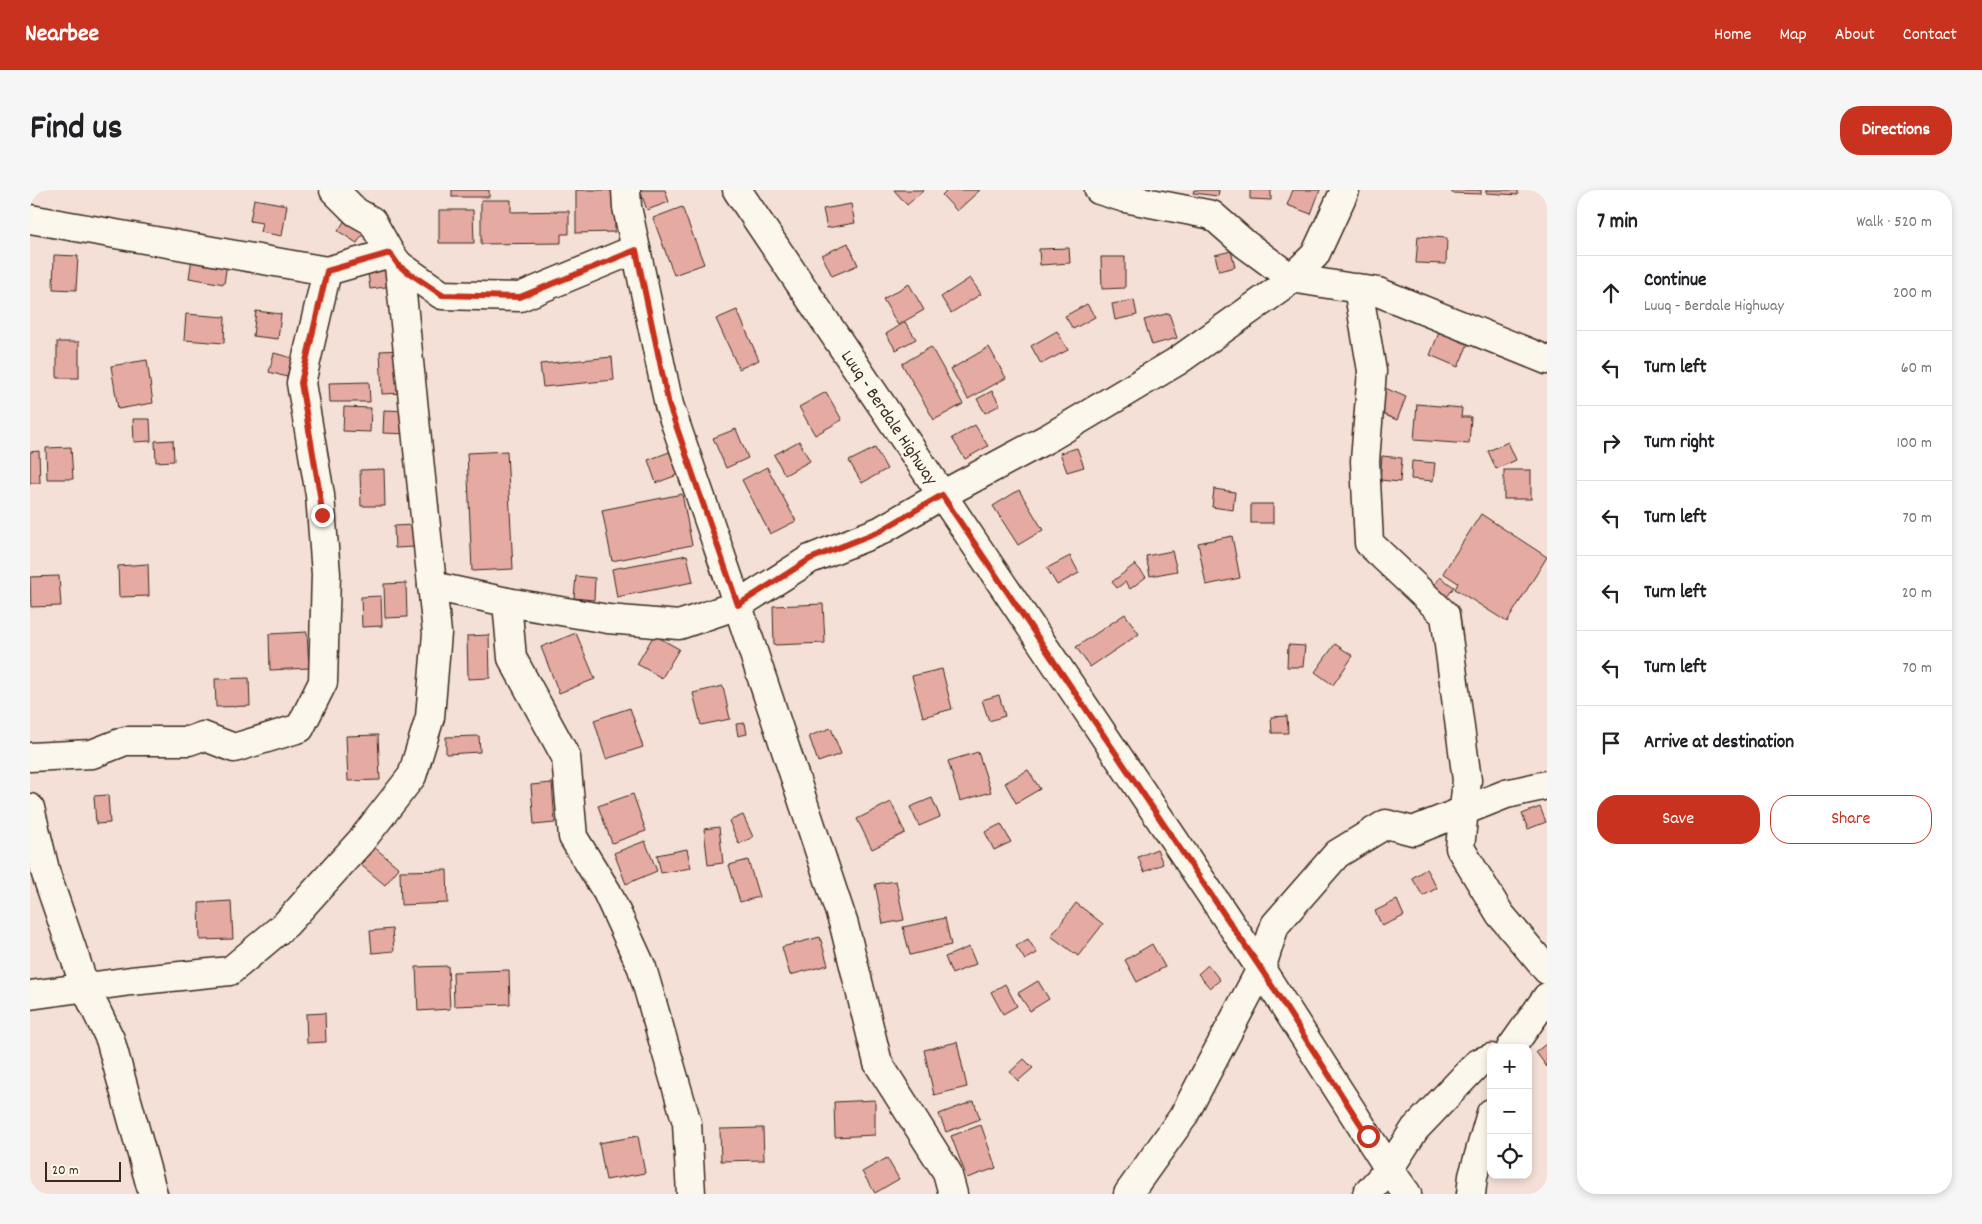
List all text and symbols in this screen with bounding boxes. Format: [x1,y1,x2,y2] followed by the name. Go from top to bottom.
[25,18,99,52] text: Nearbee
[1714,23,1751,48] text: Home
[1779,23,1807,48] text: Map
[1835,23,1875,48] text: About
[1903,23,1957,48] text: Contact
[30,105,122,155] text: Find us
[1840,106,1952,155] button: Directions
[1597,208,1638,238] text: 7 min
[1856,211,1932,234] text: Walk · 520 m
[1644,268,1706,295] text: Continue
[1597,279,1625,307] icon: ahead
[1893,282,1932,305] text: 200 m
[1644,295,1784,318] text: Luuq - Berdale Highway
[834,346,943,491] street label: Luuq - Berdale Highway
[1597,354,1625,382] icon: left
[1644,355,1707,382] text: Turn left
[1901,357,1932,380] text: 60 m
[1597,429,1625,457] icon: right
[1644,430,1715,457] text: Turn right
[1896,432,1932,455] text: 100 m
[311,504,334,527] route end
[1597,504,1625,532] icon: left
[1644,505,1707,532] text: Turn left
[1902,507,1932,530] text: 70 m
[1597,579,1625,607] icon: left
[1644,580,1707,607] text: Turn left
[1902,582,1932,605] text: 20 m
[1597,654,1625,682] icon: left
[1644,655,1707,682] text: Turn left
[1902,657,1932,680] text: 70 m
[1597,729,1625,757] icon: arrive
[1644,730,1794,757] text: Arrive at destination
[1597,795,1760,844] button: Save
[1770,795,1932,844] button: Share
[1487,1044,1532,1179] map controls
[1487,1044,1532,1089] button: +
[1487,1089,1532,1134] button: −
[1357,1125,1380,1148] route start
[1487,1134,1532,1179] button: locate
[45,1159,121,1182] scale bar
[52,1161,79,1181] text: 20 m

